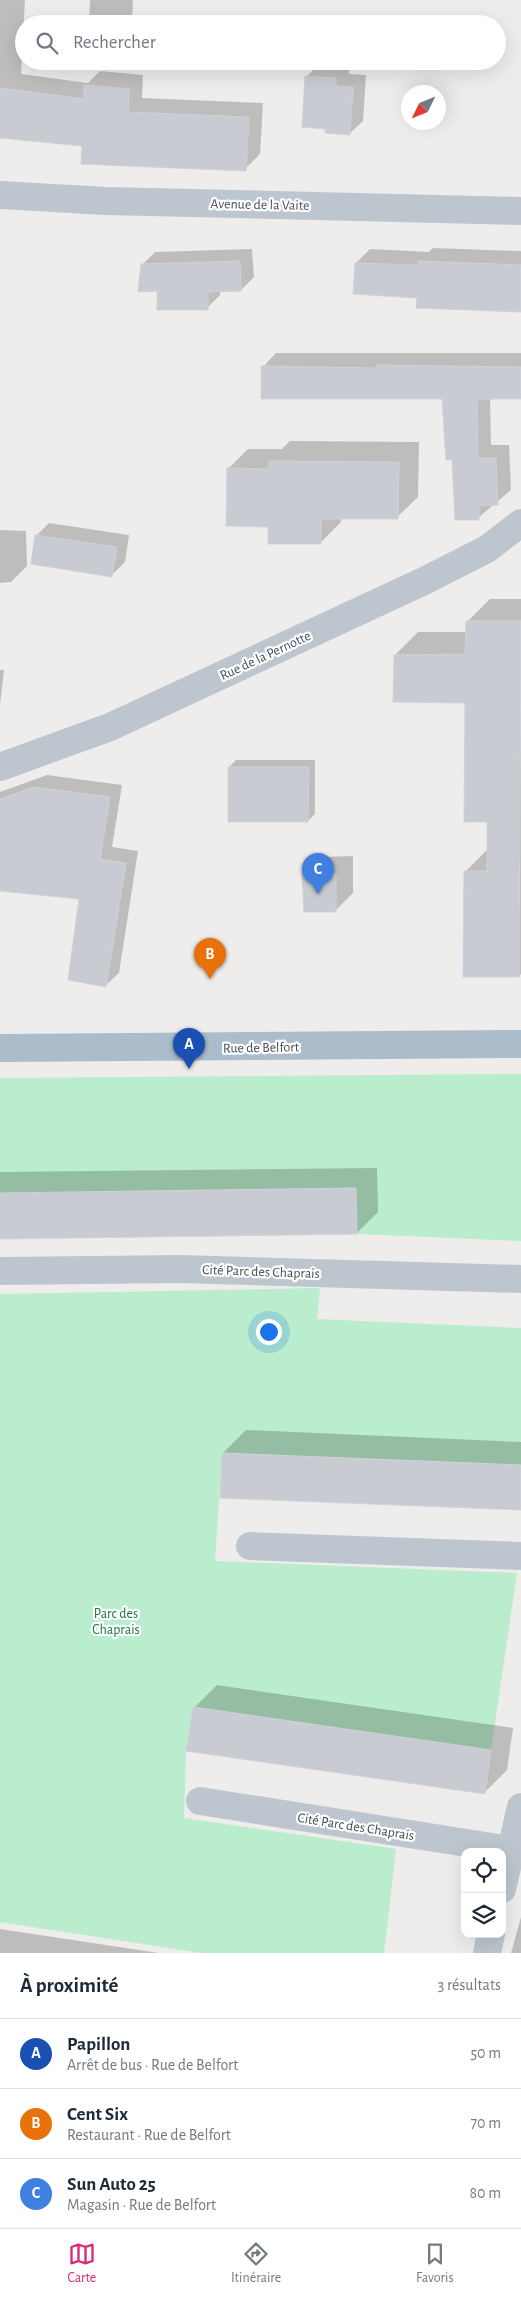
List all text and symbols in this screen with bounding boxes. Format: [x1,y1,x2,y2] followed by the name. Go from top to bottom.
[15,15,506,70] search box
[33,29,61,57] icon: search
[73,33,156,52] text: Rechercher
[401,85,446,130] north arrow
[210,197,310,213] street label: Avenue de la Vaite
[218,629,313,683] street label: Rue de la Pernotte
[302,853,334,894] pin: C
[194,938,226,979] pin: B
[173,1028,205,1069] pin: A
[223,1040,300,1056] street label: Rue de Belfort
[202,1263,320,1281] street label: Cité Parc des Chaprais
[256,1319,282,1345] your location
[92,1607,140,1637] park label: Parc des Chaprais
[297,1811,415,1843] street label: Cité Parc des Chaprais
[461,1848,506,1938] map controls
[461,1848,506,1893] button: locate
[461,1893,506,1938] button: layers
[20,1975,118,1996] text: À proximité
[438,1977,501,1993] text: 3 résultats
[67,2035,130,2054] text: Papillon
[31,2045,41,2061] text: A
[470,2045,501,2061] text: 50 m
[67,2057,238,2073] text: Arrêt de bus · Rue de Belfort
[67,2105,128,2124] text: Cent Six
[31,2115,41,2131] text: B
[470,2115,501,2131] text: 70 m
[67,2127,231,2143] text: Restaurant · Rue de Belfort
[67,2175,156,2194] text: Sun Auto 25
[32,2185,40,2201] text: C
[470,2185,501,2201] text: 80 m
[67,2197,216,2213] text: Magasin · Rue de Belfort
[67,2240,96,2287] tab: Carte
[231,2240,281,2287] tab: Itinéraire
[416,2240,454,2287] tab: Favoris

